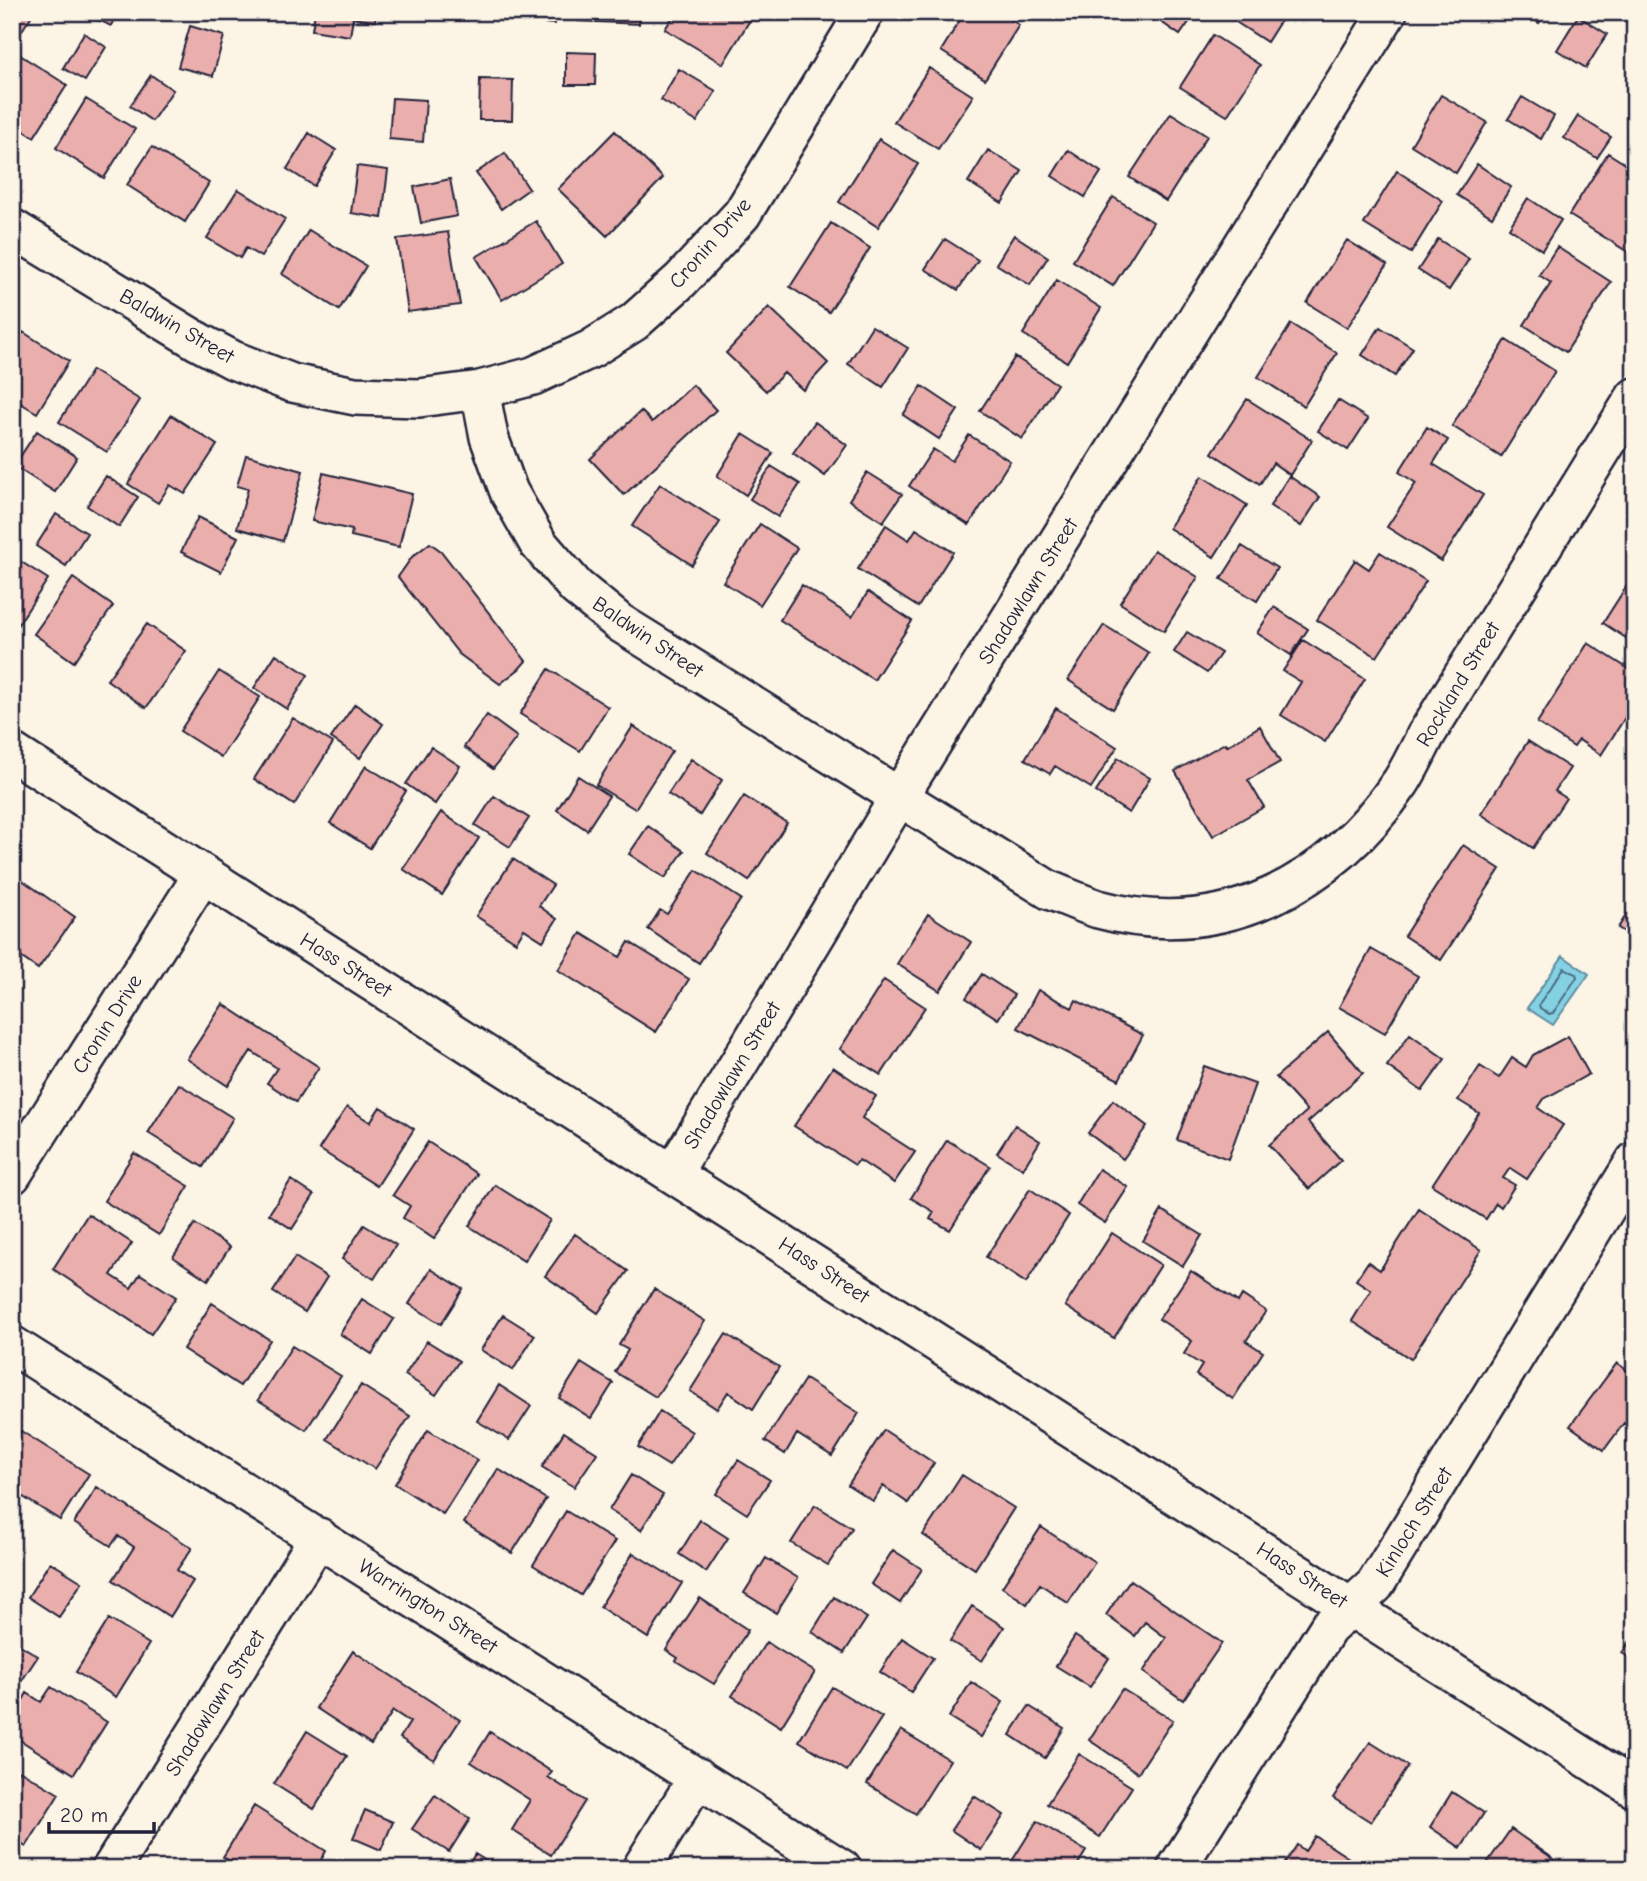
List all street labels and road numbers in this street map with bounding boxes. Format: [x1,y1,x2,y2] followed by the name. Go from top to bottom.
[664,193,756,293] street label: Cronin Drive
[116,284,239,369] street label: Baldwin Street
[973,513,1083,668] street label: Shadowlawn Street
[588,591,709,683] street label: Baldwin Street
[1411,616,1505,751] street label: Rockland Street
[296,928,397,1003] street label: Hass Street
[67,970,147,1078] street label: Cronin Drive
[679,996,786,1153] street label: Shadowlawn Street
[774,1232,875,1309] street label: Hass Street
[1371,1462,1458,1581] street label: Kinloch Street
[1252,1537,1353,1614] street label: Hass Street
[354,1554,503,1659] street label: Warrington Street
[160,1625,270,1780] street label: Shadowlawn Street

